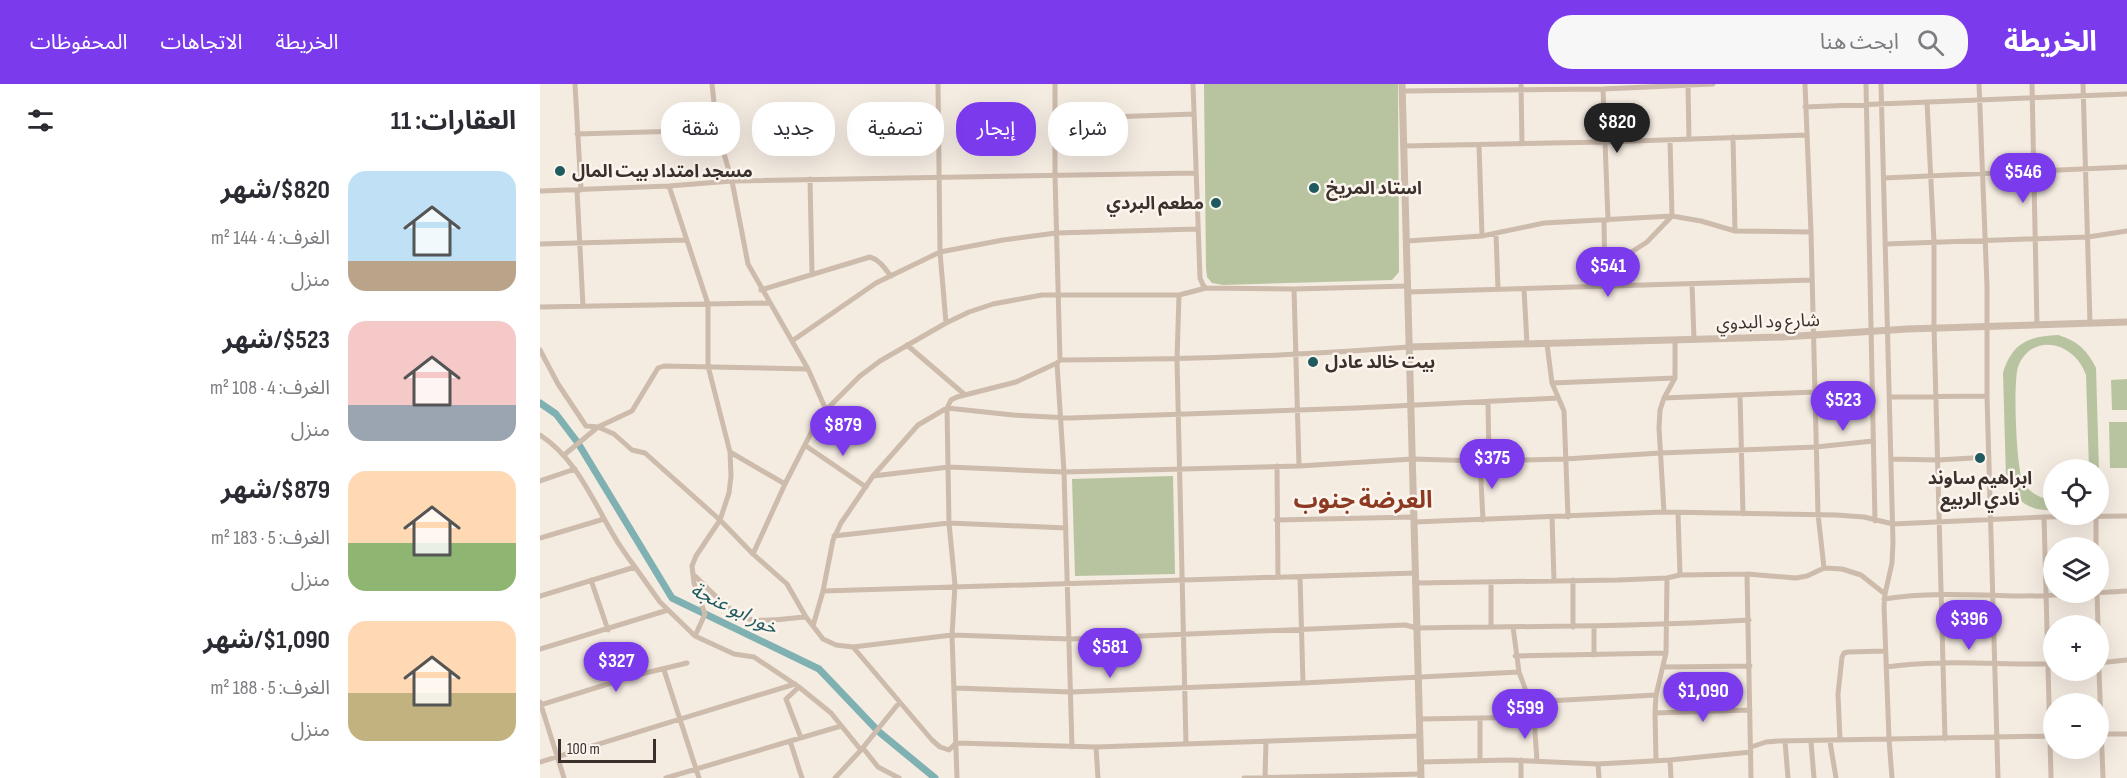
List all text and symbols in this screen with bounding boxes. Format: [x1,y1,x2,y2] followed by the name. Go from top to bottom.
[1548,15,1968,69] search box
[1914,26,1947,59] icon: search
[2004,26,2097,59] text: الخريطة
[1820,29,1899,56] text: ابحث هنا
[30,30,127,55] text: المحفوظات
[160,30,242,55] text: الاتجاهات
[275,30,338,55] text: الخريطة
[661,102,740,156] chip: شقة
[752,102,835,156] chip: جديد
[847,102,944,156] chip: تصفية
[956,102,1036,156] chip: إيجار
[1048,102,1128,156] chip: شراء
[1581,103,1653,154] pin: $820
[24,104,57,137] icon: filters
[391,106,516,137] text: العقارات: 11
[1598,110,1636,134] text: $820
[1987,153,2059,204] pin: $546
[2004,160,2042,184] text: $546
[572,161,753,182] place label: مسجد امتداد بيت المال
[553,164,567,178] marker: مسجد امتداد بيت المال
[221,175,330,206] text: $820/شهر
[1326,178,1422,201] place label: استاد المريخ
[1307,181,1321,195] marker: استاد المريخ
[1106,193,1204,217] place label: مطعم البردي
[396,195,468,267] icon: home
[1209,196,1223,210] marker: مطعم البردي
[211,226,330,250] text: الغرف: 4 · 144 m²
[1572,247,1644,298] pin: $541
[1590,254,1626,278] text: $541
[291,268,330,292] text: منزل
[1716,310,1820,337] street label: شارع ود البدوي
[222,325,330,356] text: $523/شهر
[396,345,468,417] icon: home
[1325,352,1435,373] place label: بيت خالد عادل
[1306,355,1320,369] marker: بيت خالد عادل
[210,376,330,400] text: الغرف: 4 · 108 m²
[1807,381,1879,432] pin: $523
[1825,388,1861,412] text: $523
[807,406,879,457] pin: $879
[824,413,862,437] text: $879
[291,418,330,442] text: منزل
[1456,439,1528,490] pin: $375
[1474,446,1510,470] text: $375
[1973,451,1987,465] marker: ابراهيم ساوند نادي الربيع
[2043,459,2109,759] map controls
[2043,459,2109,525] button: locate
[1928,468,2032,513] place label: ابراهيم ساوند نادي الربيع
[221,475,330,506] text: $879/شهر
[1294,486,1432,515] district label: العرضة جنوب
[396,495,468,567] icon: home
[211,526,330,550] text: الغرف: 5 · 183 m²
[2043,537,2109,603] button: layers
[291,568,330,592] text: منزل
[687,578,782,640] water label: خور ابو عنجة
[1933,600,2005,651] pin: $396
[1950,607,1988,631] text: $396
[2043,615,2109,681] button: +
[203,625,330,656] text: $1,090/شهر
[1074,628,1146,679] pin: $581
[1092,635,1128,659] text: $581
[580,642,652,693] pin: $327
[396,645,468,717] icon: home
[598,649,634,673] text: $327
[1654,672,1752,723] pin: $1,090
[211,676,330,700] text: الغرف: 5 · 188 m²
[1677,679,1729,703] text: $1,090
[1489,689,1561,740] pin: $599
[2043,693,2109,759] button: −
[1506,696,1544,720] text: $599
[291,718,330,742] text: منزل
[558,736,656,764] scale bar
[567,740,600,759] text: 100 m

